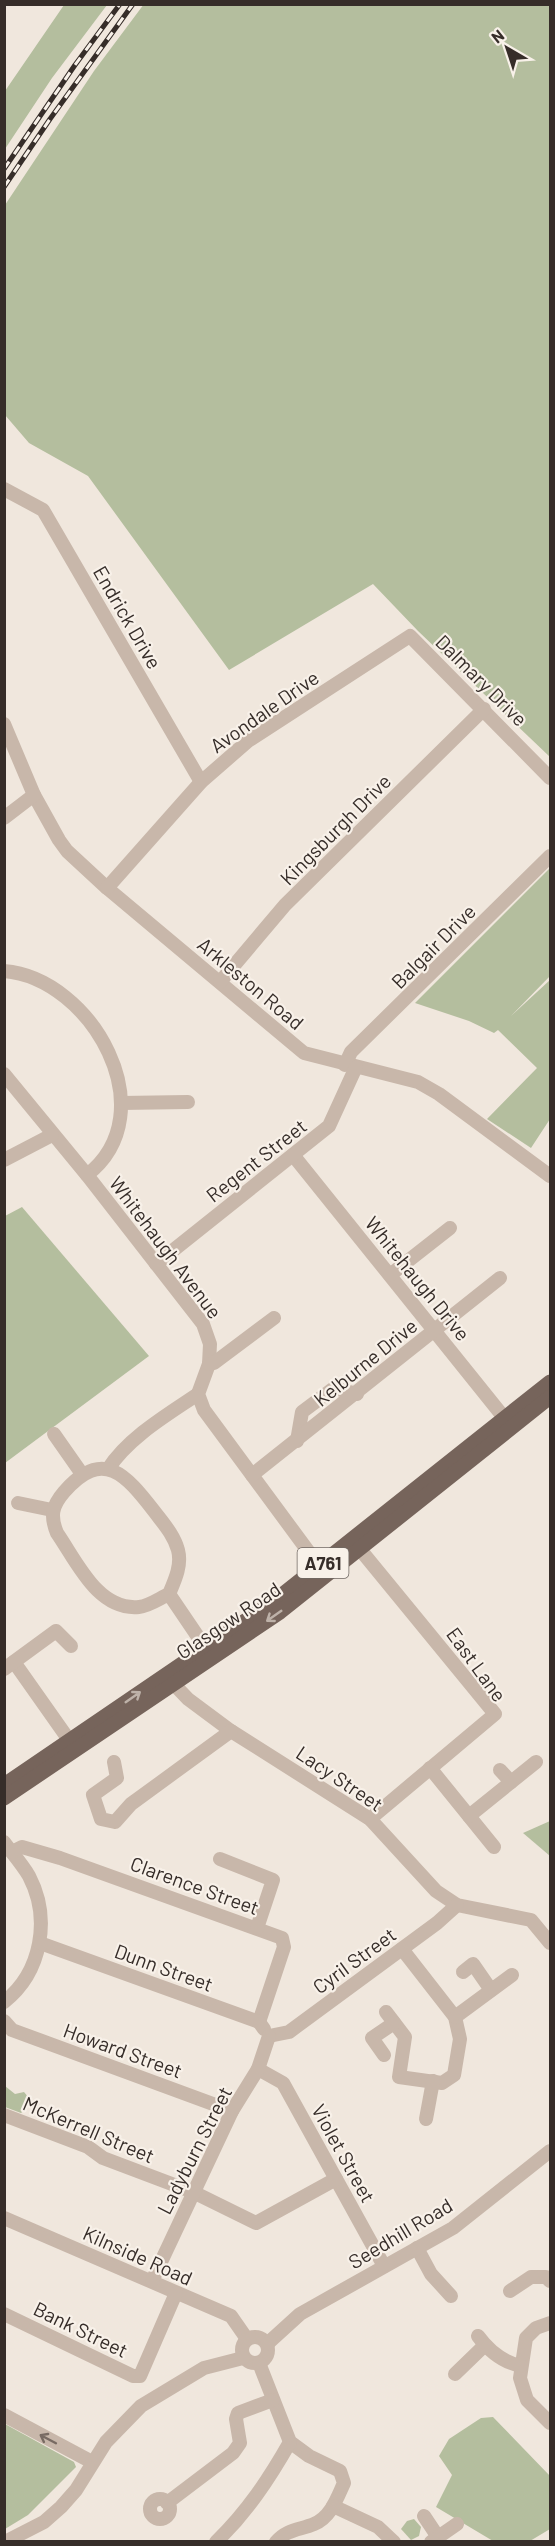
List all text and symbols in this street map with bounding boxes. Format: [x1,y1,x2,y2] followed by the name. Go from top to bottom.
[477,18,537,78] north arrow
[487,25,507,47] text: N
[89,561,167,673] street label: Endrick Drive
[431,629,533,731] street label: Dalmary Drive
[205,665,323,757] street label: Avondale Drive
[275,769,395,889] street label: Kingsburgh Drive
[386,899,480,993] street label: Balgair Drive
[193,932,309,1034] street label: Arkleston Road
[201,1113,311,1207] street label: Regent Street
[105,1171,227,1323] street label: Whitehaugh Avenue
[361,1211,475,1345] street label: Whitehaugh Drive
[308,1313,422,1411] street label: Kelburne Drive
[298,1548,348,1578] road number: A761
[171,1576,285,1664] street label: Glasgow Road
[267,1610,283,1622] one-way arrow
[442,1622,512,1706] street label: East Lane
[124,1690,141,1703] one-way arrow
[292,1740,388,1816] street label: Lacy Street
[127,1851,263,1919] street label: Clarence Street
[308,1922,400,1998] street label: Cyril Street
[112,1938,216,1996] street label: Dunn Street
[60,2017,186,2083] street label: Howard Street
[152,2082,236,2218] street label: Ladyburn Street
[20,2091,158,2167] street label: McKerrell Street
[307,2100,381,2206] street label: Violet Street
[344,2193,456,2273] street label: Seedhill Road
[80,2220,196,2290] street label: Kilnside Road
[30,2296,132,2362] street label: Bank Street
[40,2432,58,2444] one-way arrow

